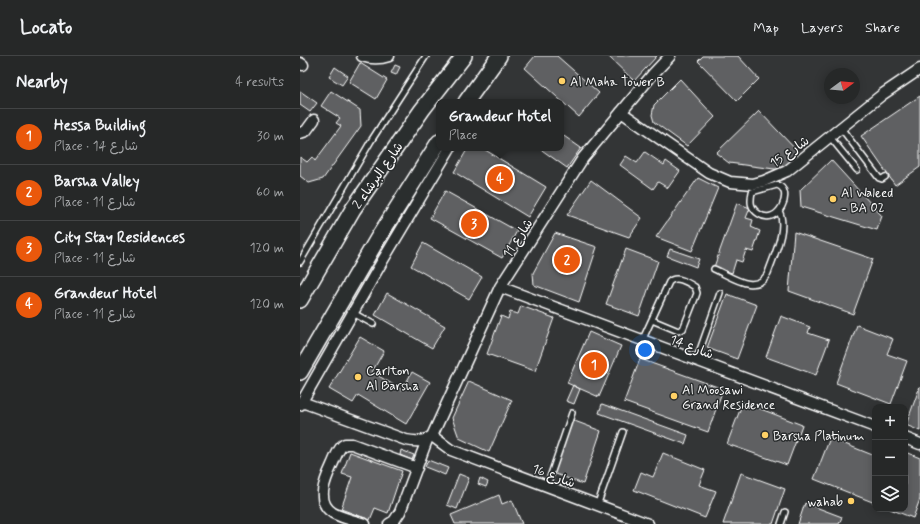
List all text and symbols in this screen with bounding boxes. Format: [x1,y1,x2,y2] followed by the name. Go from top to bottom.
[20,15,72,40] text: Locato
[753,19,779,37] text: Map
[801,19,843,37] text: Layers
[865,19,900,37] text: Share
[824,68,860,104] north arrow
[16,71,68,93] text: Nearby
[235,74,284,91] text: 4 results
[570,74,665,91] place label: Al Maha Tower B
[557,76,567,86] marker: Al Maha Tower B
[436,99,564,151] popup
[449,107,551,127] text: Grandeur Hotel
[54,116,146,136] text: Hessa Building
[449,127,477,144] text: Place
[26,128,32,145] text: 1
[257,128,284,145] text: 30 m
[767,133,813,172] street label: شارع 15
[54,138,138,155] text: Place · شارع 14
[349,139,407,213] street label: شارع البرشاء 2
[487,164,513,194] pin: 4
[54,172,140,192] text: Barsha Valley
[26,184,32,201] text: 2
[256,184,284,201] text: 60 m
[841,185,893,217] place label: Al Waleed - BA 02
[54,194,136,211] text: Place · شارع 11
[828,194,838,204] marker: Al Waleed - BA 02
[461,209,487,239] pin: 3
[499,216,537,262] street label: شارع 11
[54,228,185,248] text: City Stay Residences
[26,240,32,257] text: 3
[250,240,284,257] text: 120 m
[554,245,580,275] pin: 2
[54,250,136,267] text: Place · شارع 11
[54,284,157,304] text: Grandeur Hotel
[25,296,33,313] text: 4
[250,296,284,313] text: 120 m
[54,306,136,323] text: Place · شارع 11
[667,331,716,363] street label: شارع 14
[635,340,655,360] your location
[581,350,607,380] pin: 1
[366,363,419,395] place label: Carlton Al Barsha
[353,372,363,382] marker: Carlton Al Barsha
[682,382,775,414] place label: Al Moosawi Grand Residence
[669,391,679,401] marker: Al Moosawi Grand Residence
[872,404,908,512] map controls
[872,404,908,440] button: +
[773,428,864,445] place label: Barsha Platinum
[760,430,770,440] marker: Barsha Platinum
[872,440,908,476] button: −
[530,460,577,492] street label: شارع 16
[872,476,908,512] button: layers
[807,494,843,511] place label: wahab
[846,496,856,506] marker: wahab

